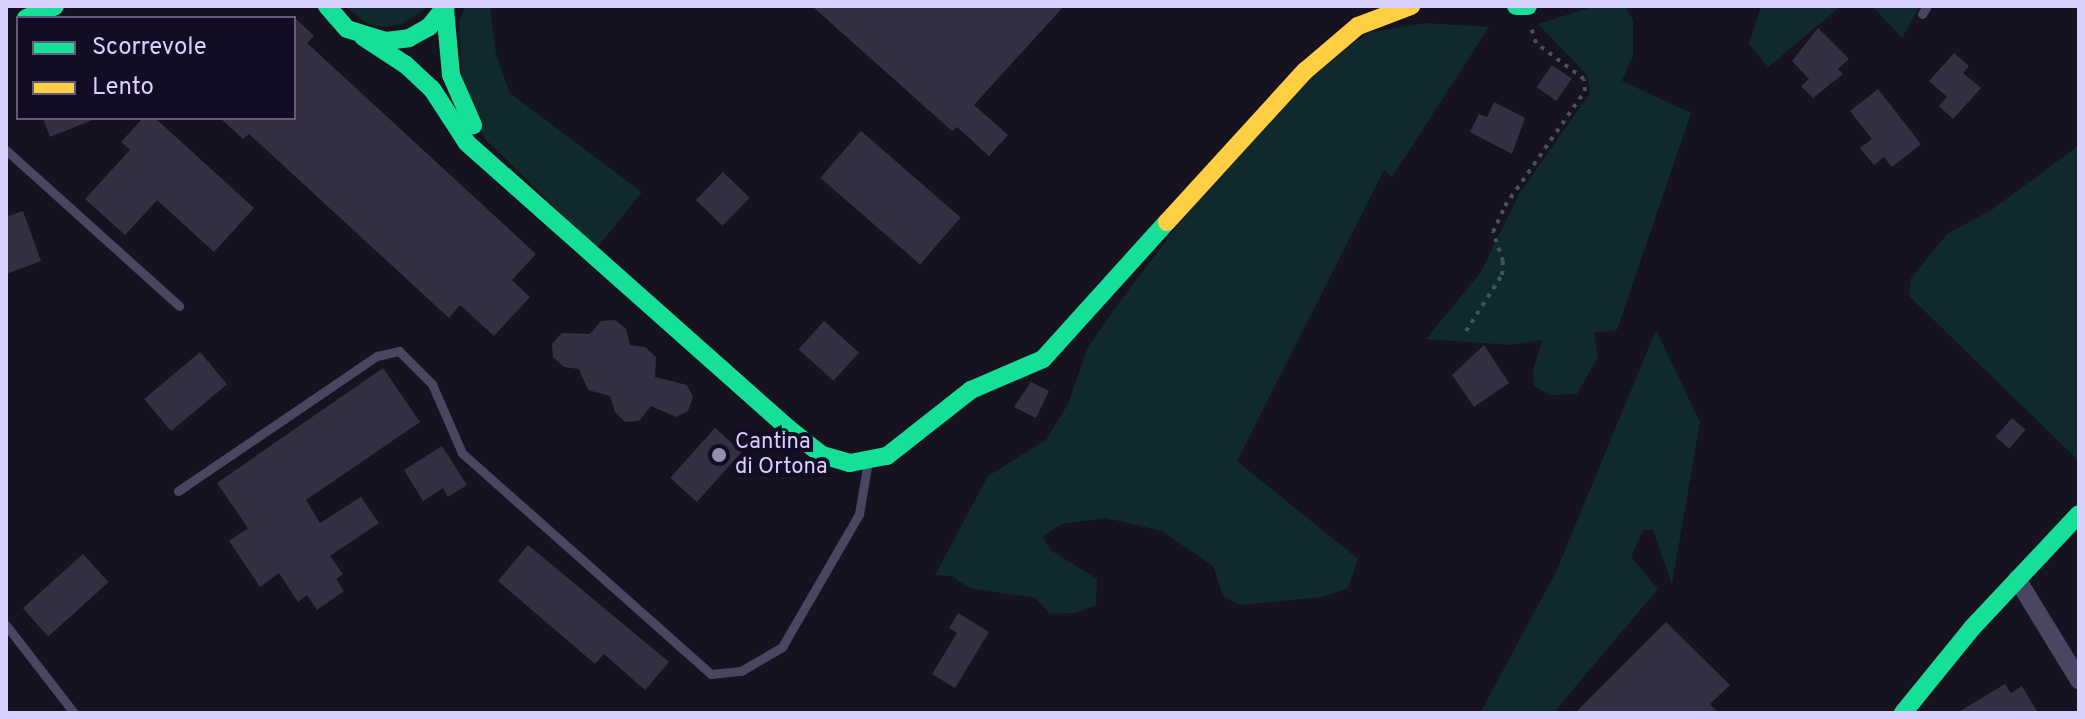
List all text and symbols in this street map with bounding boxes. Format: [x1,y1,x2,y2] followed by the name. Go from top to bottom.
[16,16,296,120] legend
[92,33,207,63] text: Scorrevole
[92,73,154,103] text: Lento
[735,429,827,480] place label: Cantina di Ortona
[710,446,728,464] marker: Cantina di Ortona

